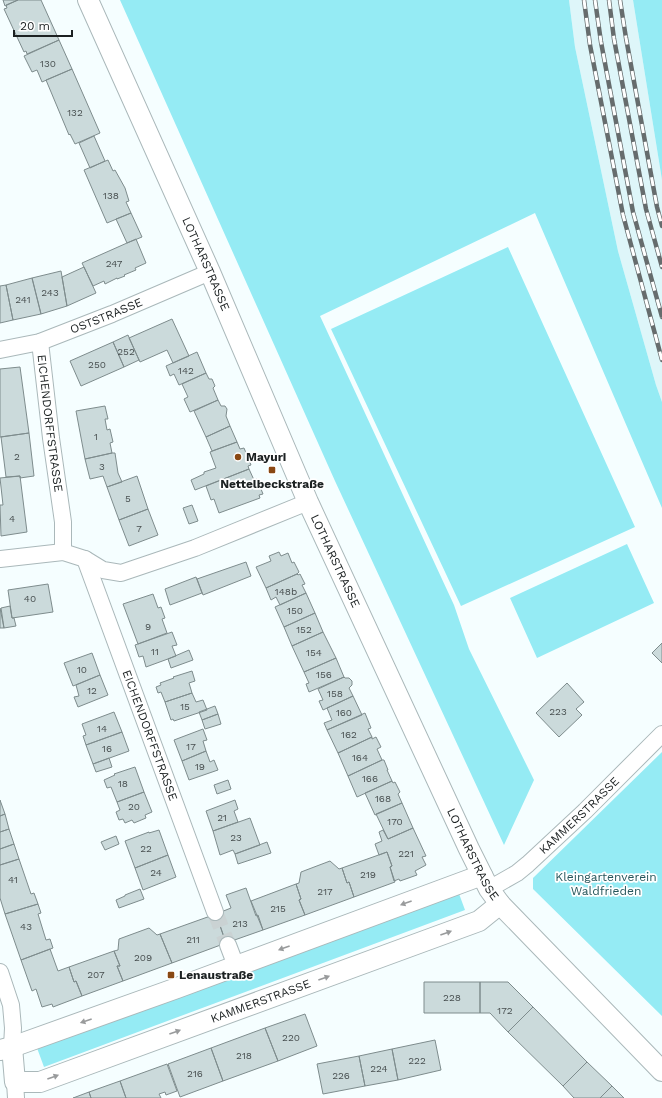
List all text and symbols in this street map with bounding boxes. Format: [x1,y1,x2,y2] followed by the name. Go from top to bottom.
[14,12,72,38] scale bar
[20,19,50,33] text: 20 m
[40,58,56,69] house number: 130
[67,107,83,118] house number: 132
[103,190,119,201] house number: 138
[179,215,233,313] street label: LOTHARSTRASSE
[106,258,123,269] house number: 247
[41,287,59,298] house number: 243
[15,294,31,305] house number: 241
[68,295,145,337] street label: OSTSTRASSE
[117,346,135,357] house number: 252
[34,354,66,493] street label: EICHENDORFFSTRASSE
[88,359,106,370] house number: 250
[178,365,194,376] house number: 142
[94,431,98,442] house number: 1
[246,450,286,464] place label: Mayuri
[14,451,20,462] house number: 2
[233,452,243,462] marker: Mayuri
[99,461,105,472] house number: 3
[267,465,277,475] marker: Nettelbeckstraße
[220,477,324,491] place label: Nettelbeckstraße
[125,493,131,504] house number: 5
[308,512,363,610] street label: LOTHARSTRASSE
[9,513,15,524] house number: 4
[136,523,142,534] house number: 7
[275,586,297,597] house number: 148b
[24,593,36,604] house number: 40
[287,605,303,616] house number: 150
[145,621,151,632] house number: 9
[296,624,312,635] house number: 152
[151,646,159,657] house number: 11
[306,647,322,658] house number: 154
[77,664,87,675] house number: 10
[119,668,181,803] street label: EICHENDORFFSTRASSE
[316,669,332,680] house number: 156
[87,685,97,696] house number: 12
[327,688,343,699] house number: 158
[180,701,190,712] house number: 15
[549,706,567,717] house number: 223
[336,707,352,718] house number: 160
[97,723,107,734] house number: 14
[341,729,357,740] house number: 162
[186,741,196,752] house number: 17
[102,743,112,754] house number: 16
[352,752,368,763] house number: 164
[195,761,205,772] house number: 19
[362,773,378,784] house number: 166
[536,774,622,857] street label: KAMMERSTRASSE
[118,778,128,789] house number: 18
[375,793,391,804] house number: 168
[128,801,140,812] house number: 20
[444,806,502,903] street label: LOTHARSTRASSE
[217,812,227,823] house number: 21
[387,816,403,827] house number: 170
[230,832,242,843] house number: 23
[140,843,152,854] house number: 22
[398,848,414,859] house number: 221
[150,867,162,878] house number: 24
[360,869,376,880] house number: 219
[555,870,657,898] park label: Kleingartenverein Waldfrieden
[8,874,18,885] house number: 41
[317,886,333,897] house number: 217
[400,901,412,907] one-way arrow
[270,903,286,914] house number: 215
[232,918,248,929] house number: 213
[20,921,32,932] house number: 43
[440,930,452,936] one-way arrow
[186,934,200,945] house number: 211
[278,946,290,952] one-way arrow
[134,952,152,963] house number: 209
[179,968,253,982] place label: Lenaustraße
[87,969,105,980] house number: 207
[166,970,176,980] marker: Lenaustraße
[318,975,330,981] one-way arrow
[209,976,313,1026] street label: KAMMERSTRASSE
[443,992,461,1003] house number: 228
[497,1005,513,1016] house number: 172
[80,1018,92,1024] one-way arrow
[170,1029,182,1035] one-way arrow
[282,1032,300,1043] house number: 220
[236,1050,252,1061] house number: 218
[408,1055,426,1066] house number: 222
[370,1063,388,1074] house number: 224
[187,1068,203,1079] house number: 216
[332,1070,350,1081] house number: 226
[47,1073,59,1079] one-way arrow

